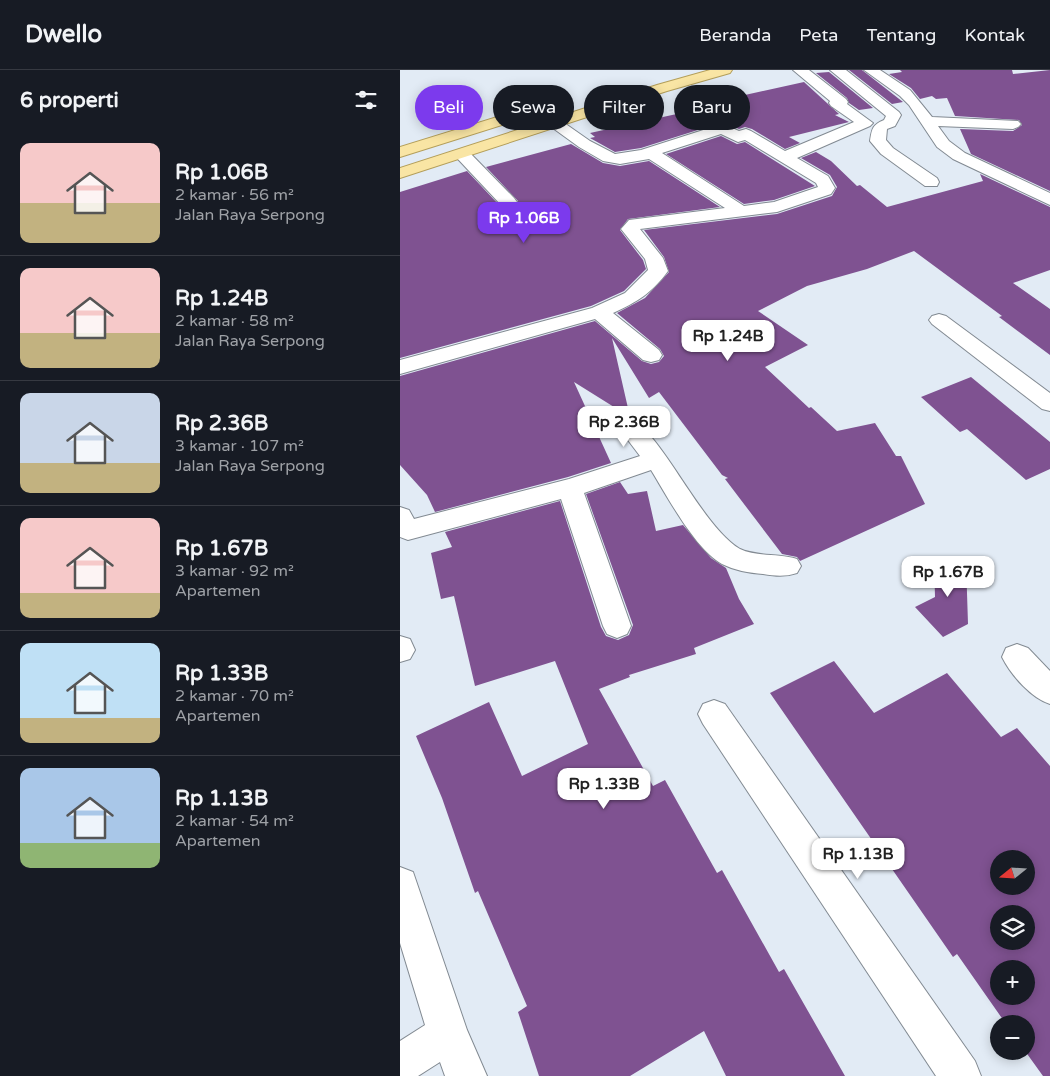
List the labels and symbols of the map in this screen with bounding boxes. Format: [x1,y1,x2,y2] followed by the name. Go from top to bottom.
[472,202,576,244] pin: Rp 1.06B
[676,320,780,362] pin: Rp 1.24B
[572,406,676,448] pin: Rp 2.36B
[896,556,1000,598] pin: Rp 1.67B
[552,768,656,810] pin: Rp 1.33B
[806,838,910,880] pin: Rp 1.13B
[990,850,1035,895] north arrow

